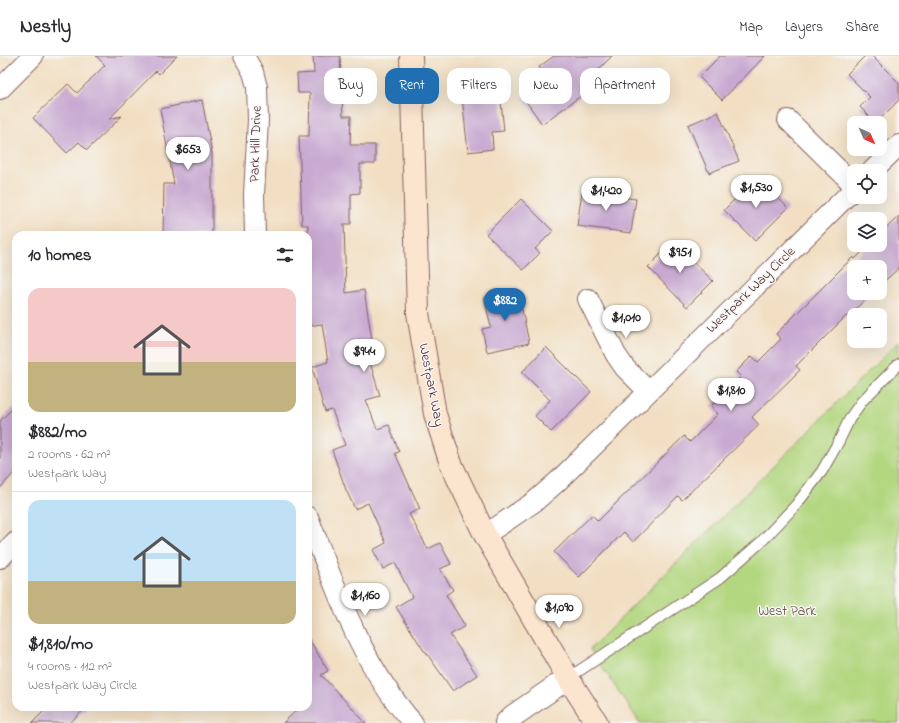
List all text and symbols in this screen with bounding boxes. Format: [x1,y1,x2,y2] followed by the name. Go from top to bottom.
[20,14,71,41] text: Nestly
[739,17,763,38] text: Map
[785,17,823,38] text: Layers
[845,17,879,38] text: Share
[324,68,377,104] chip: Buy
[385,68,439,104] chip: Rent
[447,68,511,104] chip: Filters
[519,68,572,104] chip: New
[580,68,670,104] chip: Apartment
[244,104,268,183] street label: Park Hill Drive
[847,116,887,156] north arrow
[847,116,887,348] map controls
[164,137,212,171] pin: $653
[175,140,201,159] text: $653
[847,164,887,204] button: locate
[723,175,789,209] pin: $1,530
[573,178,639,212] pin: $1,420
[740,178,772,197] text: $1,530
[590,181,622,200] text: $1,420
[847,212,887,252] button: layers
[656,240,704,274] pin: $951
[702,241,802,339] street label: Westpark Way Circle
[28,243,91,268] text: 10 homes
[668,243,692,262] text: $951
[274,244,296,266] icon: filters
[847,260,887,300] button: +
[481,288,529,322] pin: $882
[493,291,517,310] text: $882
[593,305,659,339] pin: $1,010
[611,308,641,327] text: $1,010
[847,308,887,348] button: −
[126,314,198,386] icon: home
[340,339,388,373] pin: $944
[353,342,375,361] text: $944
[412,342,449,429] street label: Westpark Way
[698,378,764,412] pin: $1,810
[717,381,745,400] text: $1,810
[28,420,87,445] text: $882/mo
[28,445,111,464] text: 2 rooms · 62 m²
[28,464,106,483] text: Westpark Way
[126,526,198,598] icon: home
[332,583,398,617] pin: $1,160
[350,586,380,605] text: $1,160
[526,595,592,629] pin: $1,090
[544,598,574,617] text: $1,090
[758,601,817,622] park label: West Park
[28,632,93,657] text: $1,810/mo
[28,657,112,676] text: 4 rooms · 112 m²
[28,676,137,695] text: Westpark Way Circle

